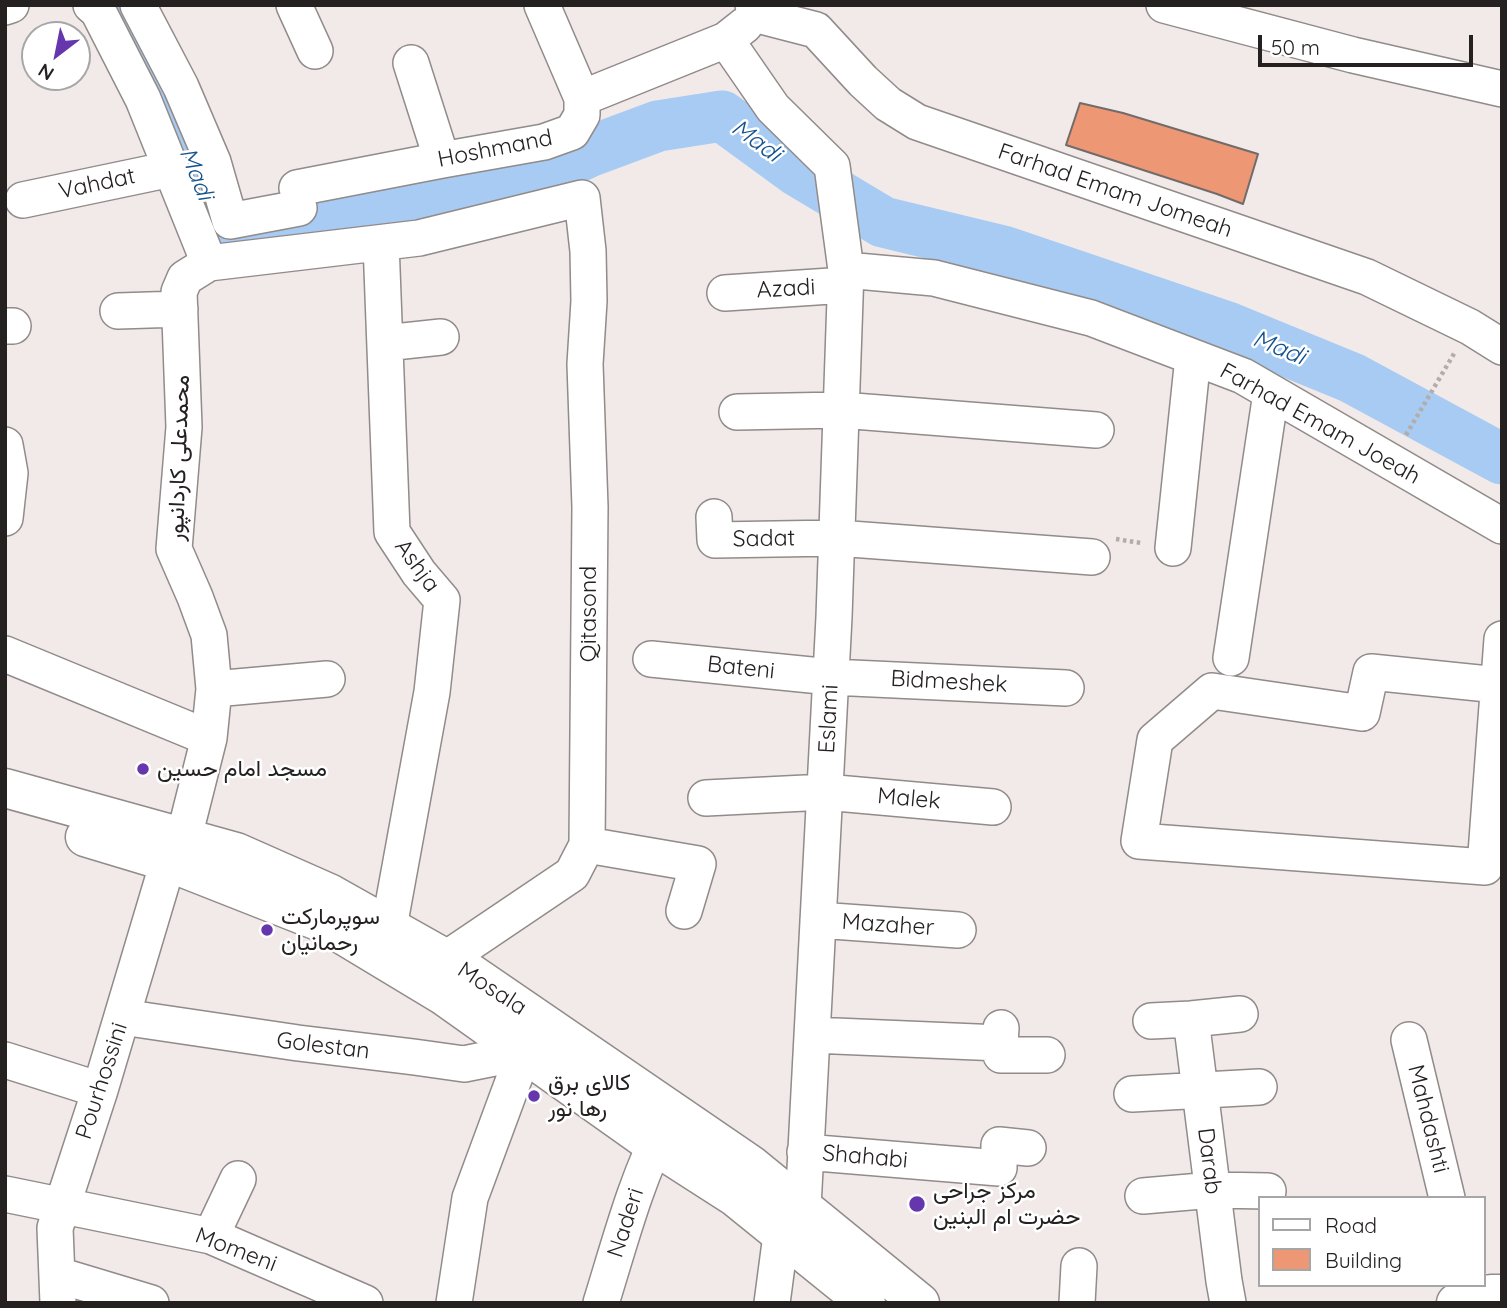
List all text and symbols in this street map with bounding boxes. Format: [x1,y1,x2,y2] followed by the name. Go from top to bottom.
[21,21,91,91] north arrow
[1262,21,1477,65] scale bar
[1271,34,1320,60] text: 50 m
[34,58,58,86] text: N
[726,113,786,169] water label: Madi
[435,124,555,174] street label: Hoshmand
[994,138,1236,244] street label: Farhad Emam Jomeah
[173,144,219,204] water label: Madi
[56,162,138,206] street label: Vahdat
[756,274,816,304] street label: Azadi
[1249,325,1309,371] water label: Madi
[1215,357,1425,491] street label: Farhad Emam Joeah
[162,374,196,542] street label: محمدعلی کاردانپور
[732,525,796,553] street label: Sadat
[389,534,445,598] street label: Ashja
[575,566,603,662] street label: Qitasond
[706,651,776,685] street label: Bateni
[890,665,1008,699] street label: Bidmeshek
[813,684,845,754] street label: Eslami
[157,755,327,783] place label: مسجد امام حسین
[135,761,151,777] marker: مسجد امام حسین
[876,782,942,816] street label: Malek
[281,903,380,957] place label: سوپرمارکت رحمانیان
[841,908,935,942] street label: Mazaher
[259,922,275,938] marker: سوپرمارکت رحمانیان
[452,956,532,1022] street label: Mosala
[70,1019,134,1143] street label: Pourhossini
[275,1027,371,1065] street label: Golestan
[1401,1062,1455,1176] street label: Mahdashti
[548,1069,631,1123] place label: کالای برق رها نور
[526,1088,542,1104] marker: کالای برق رها نور
[1191,1126,1227,1196] street label: Darab
[821,1140,909,1174] street label: Shahabi
[933,1177,1080,1231] place label: مرکز جراحی حضرت ام البنین
[602,1185,650,1261] street label: Naderi
[907,1194,927,1214] marker: مرکز جراحی حضرت ام البنین
[1258,1196,1486,1287] legend
[1325,1212,1377,1238] text: Road
[191,1222,281,1278] street label: Momeni
[1325,1247,1402,1273] text: Building

